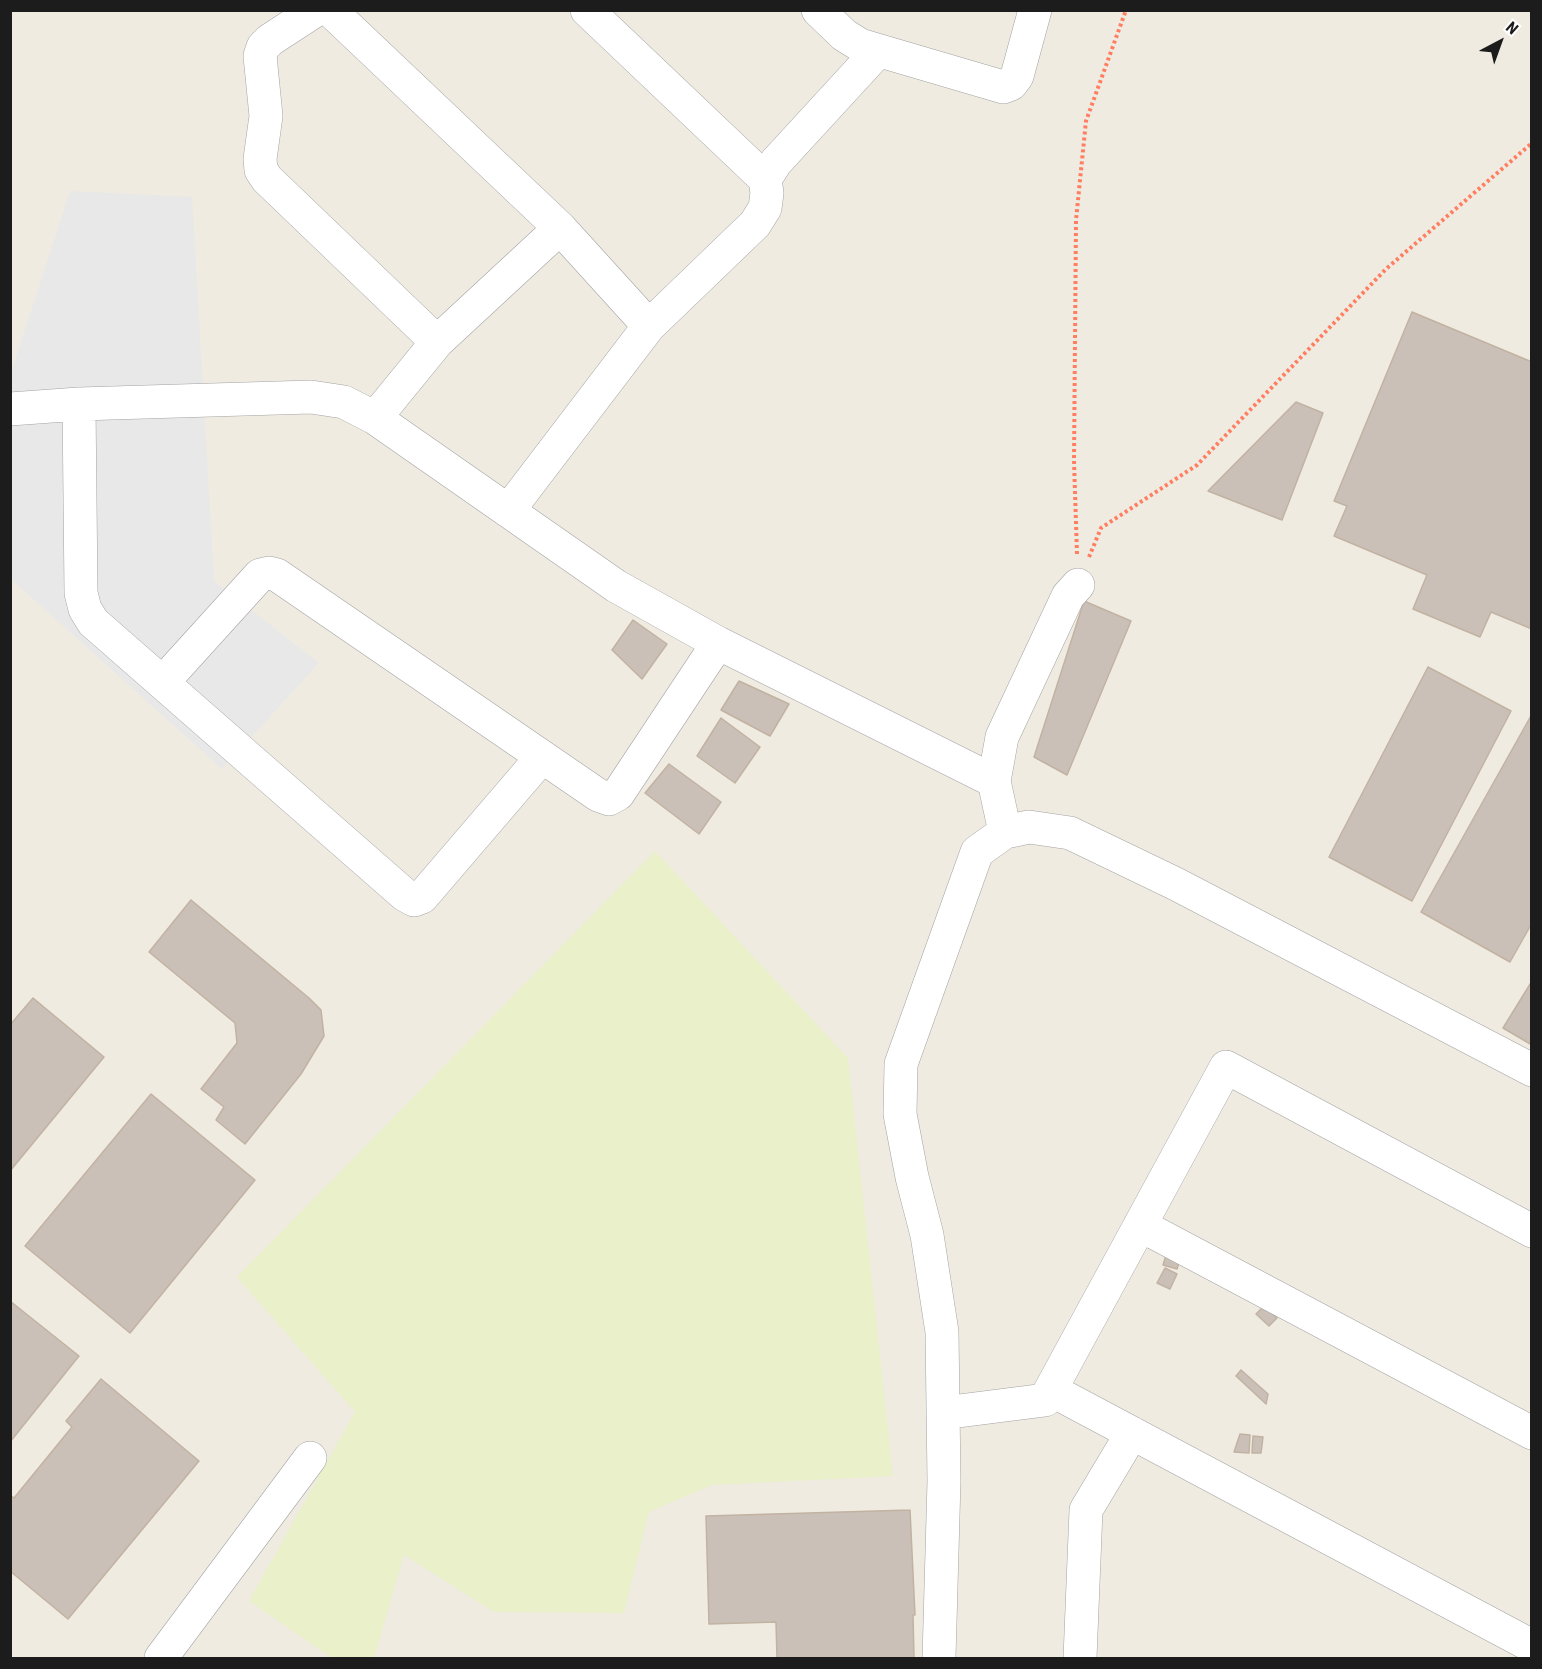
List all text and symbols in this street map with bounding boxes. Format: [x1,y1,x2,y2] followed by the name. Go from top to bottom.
[1470,12,1530,72] north arrow
[1502,18,1522,38] text: N

